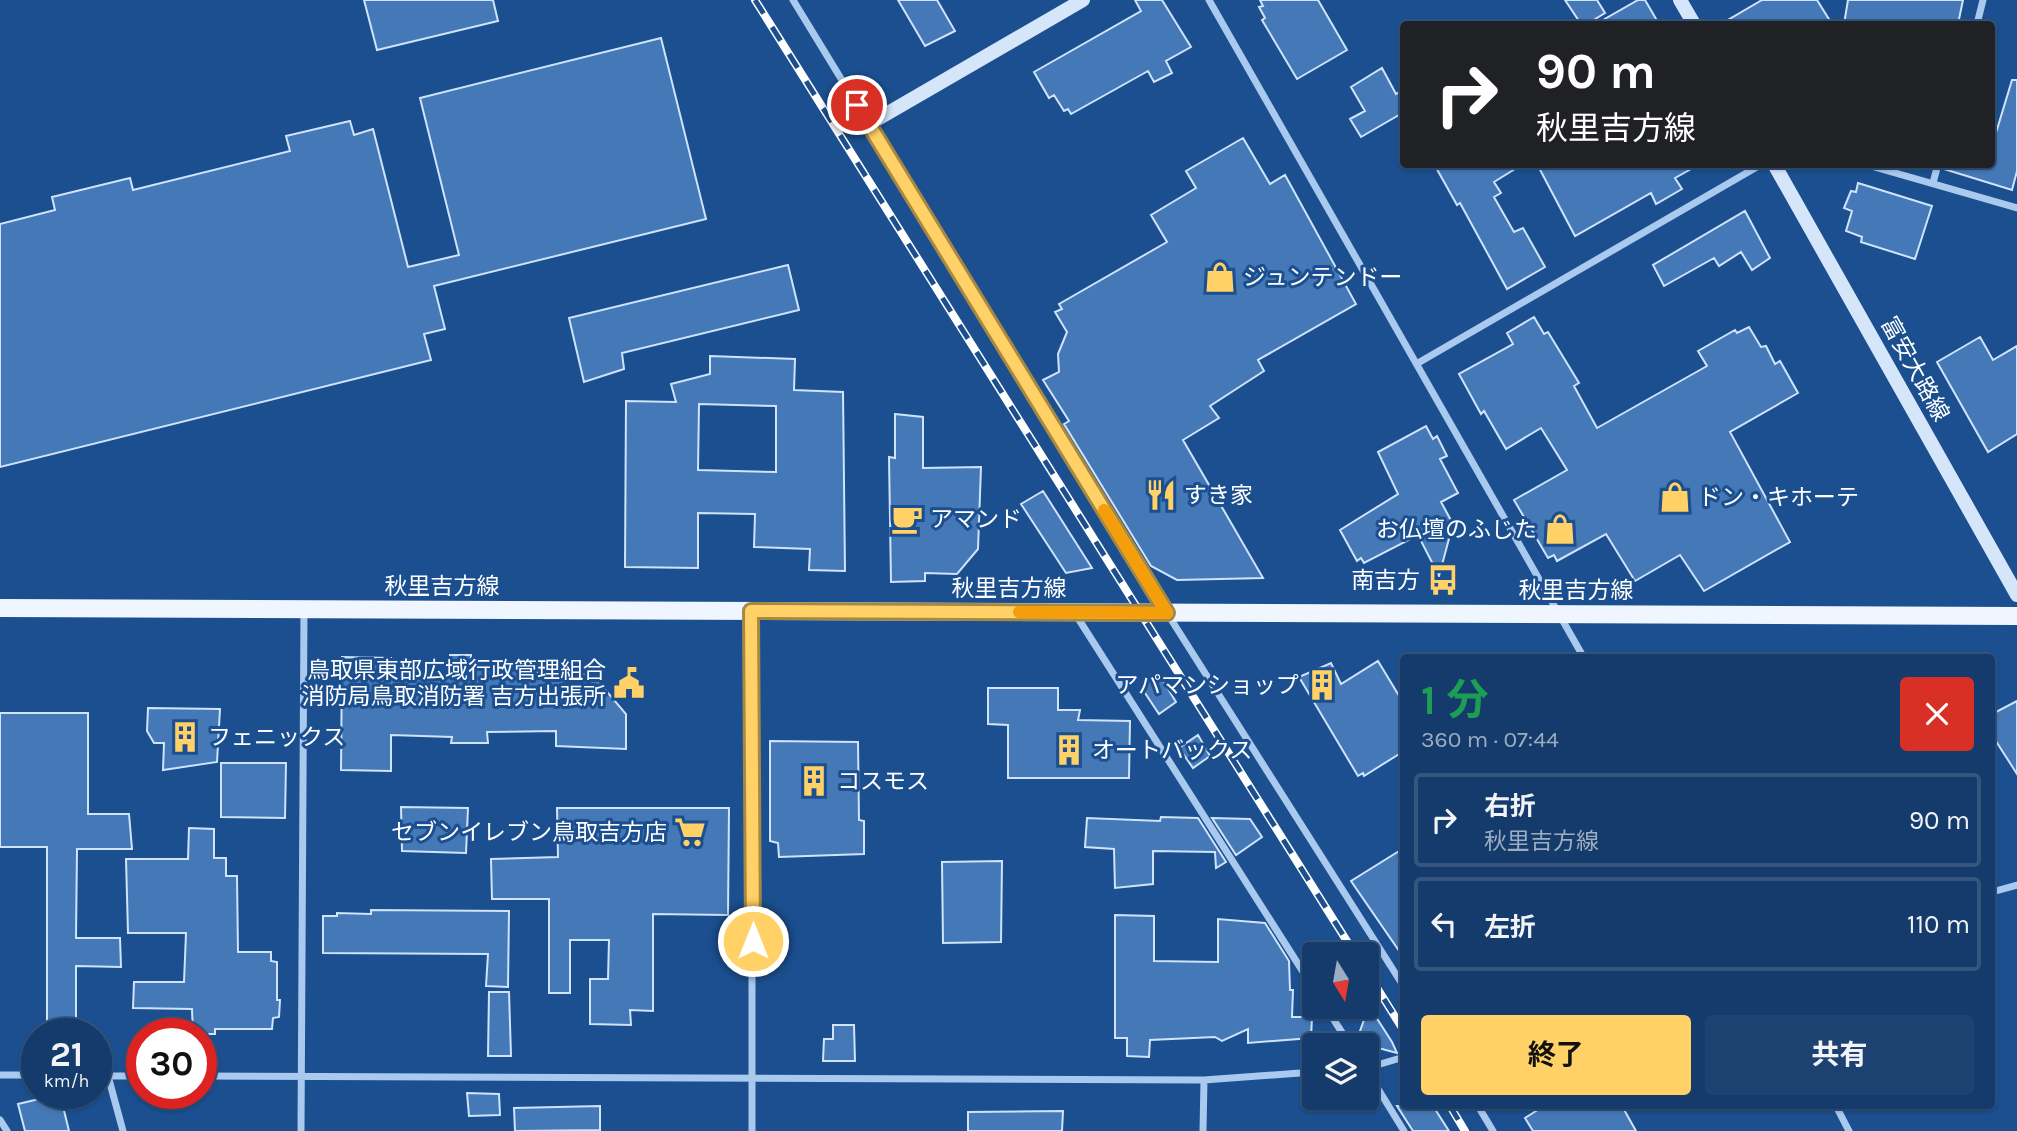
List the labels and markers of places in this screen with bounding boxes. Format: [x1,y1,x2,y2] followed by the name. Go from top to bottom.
[827,75,887,135] pin
[1203,260,1237,294] shop icon: ジュンテンドー
[1243,264,1402,291] place label: ジュンテンドー
[1144,478,1178,512] restaurant icon: すき家
[1658,480,1692,514] shop icon: ドン・キホーテ
[1184,482,1253,509] place label: すき家
[1698,484,1859,511] place label: ドン・キホーテ
[890,502,924,536] cafe icon: アマンド
[930,506,1022,533] place label: アマンド
[1543,512,1577,546] shop icon: お仏壇のふじた
[1376,516,1537,543] place label: お仏壇のふじた
[1426,563,1460,597] bus stop icon: 南吉方
[1351,567,1420,594] place label: 南吉方
[302,657,606,710] place label: 鳥取県東部広域行政管理組合 消防局鳥取消防署 吉方出張所
[612,666,646,700] public building icon: 鳥取県東部広域行政管理組合 消防局鳥取消防署 吉方出張所
[1305,668,1339,702] building icon: アパマンショップ
[1115,672,1299,699] place label: アパマンショップ
[168,720,202,754] building icon: フェニックス
[208,724,345,751] place label: フェニックス
[1052,733,1086,767] building icon: オートバックス
[1092,737,1252,764] place label: オートバックス
[797,764,831,798] building icon: コスモス
[837,768,929,795] place label: コスモス
[673,815,707,849] supermarket icon: セブンイレブン鳥取吉方店
[391,819,667,846] place label: セブンイレブン鳥取吉方店

